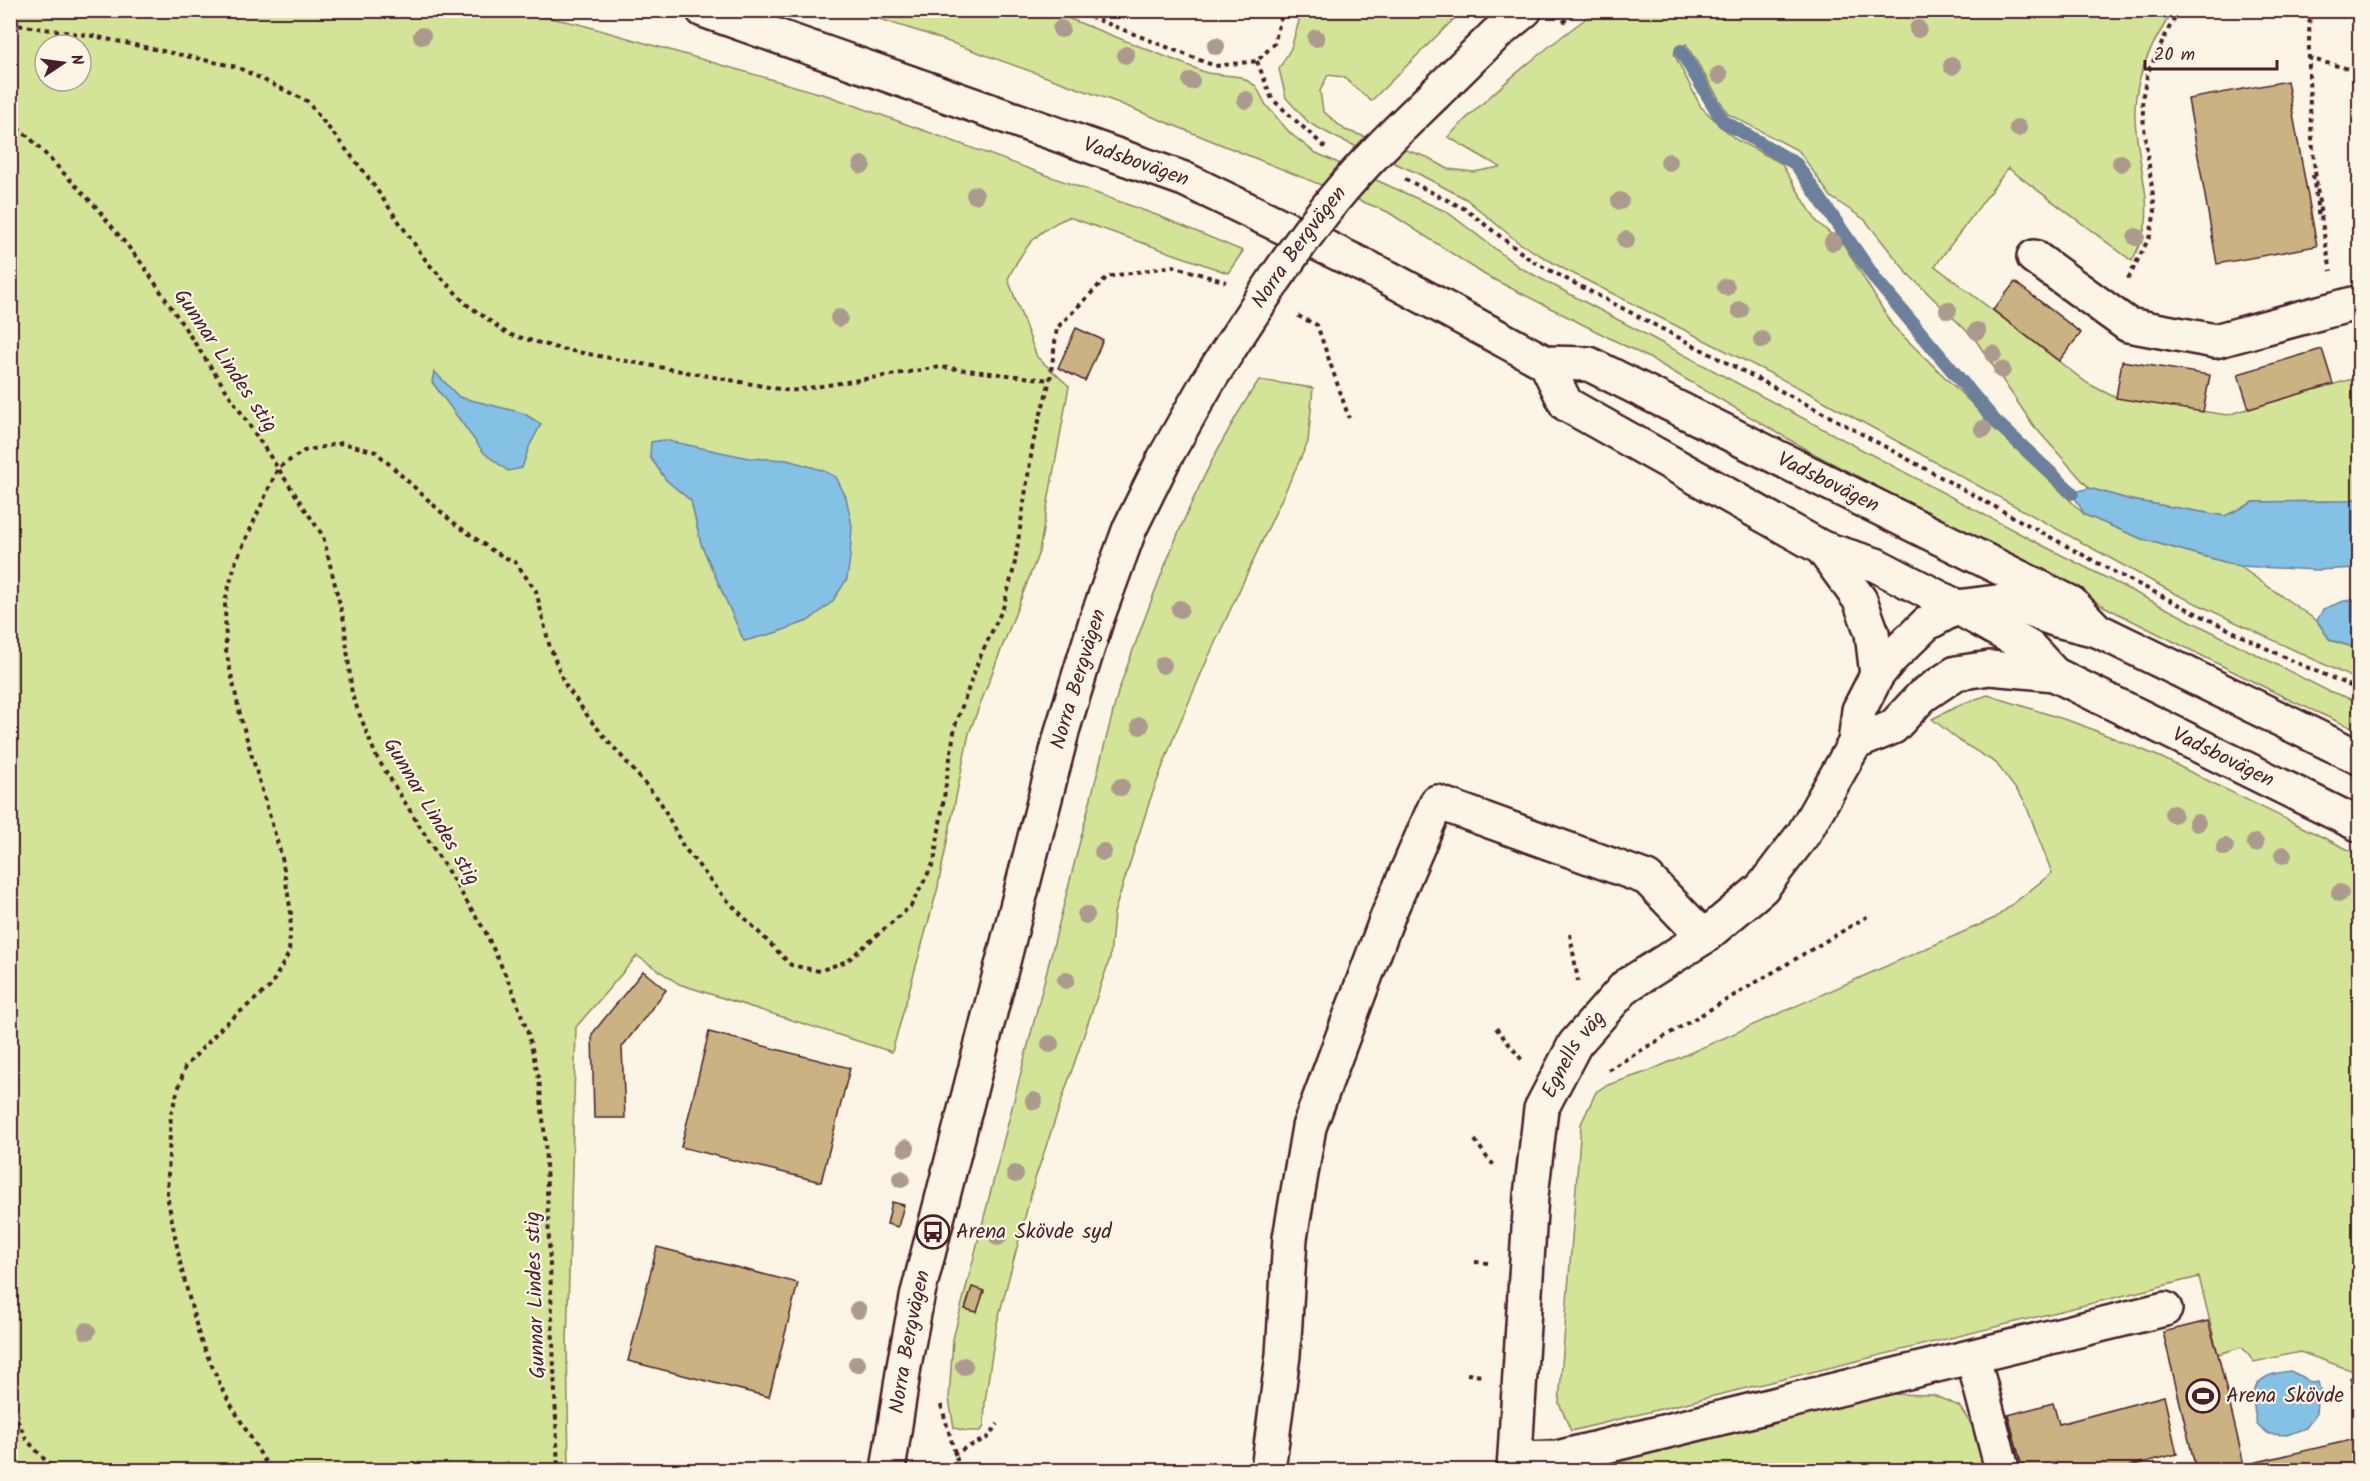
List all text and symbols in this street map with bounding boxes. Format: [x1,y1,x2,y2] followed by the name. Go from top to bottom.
[33,33,93,93] north arrow
[2145,33,2277,71] scale bar
[2154,41,2195,70] text: 20 m
[63,52,89,68] text: N
[1078,128,1194,196] street label: Vadsbovägen
[1243,178,1355,315] street label: Norra Bergvägen
[164,282,286,440] street label: Gunnar Lindes stig
[1771,443,1885,522] street label: Vadsbovägen
[1042,604,1115,753] street label: Norra Bergvägen
[2166,718,2280,797] street label: Vadsbovägen
[374,732,488,892] street label: Gunnar Lindes stig
[1533,1003,1614,1104] street label: Egnells väg
[517,1211,555,1379] street label: Gunnar Lindes stig
[915,1214,951,1250] bus stop icon: Arena Skövde syd
[956,1216,1112,1249] place label: Arena Skövde syd
[880,1267,940,1416] street label: Norra Bergvägen
[2185,1378,2221,1414] sports icon: Arena Skövde
[2226,1380,2344,1413] place label: Arena Skövde

